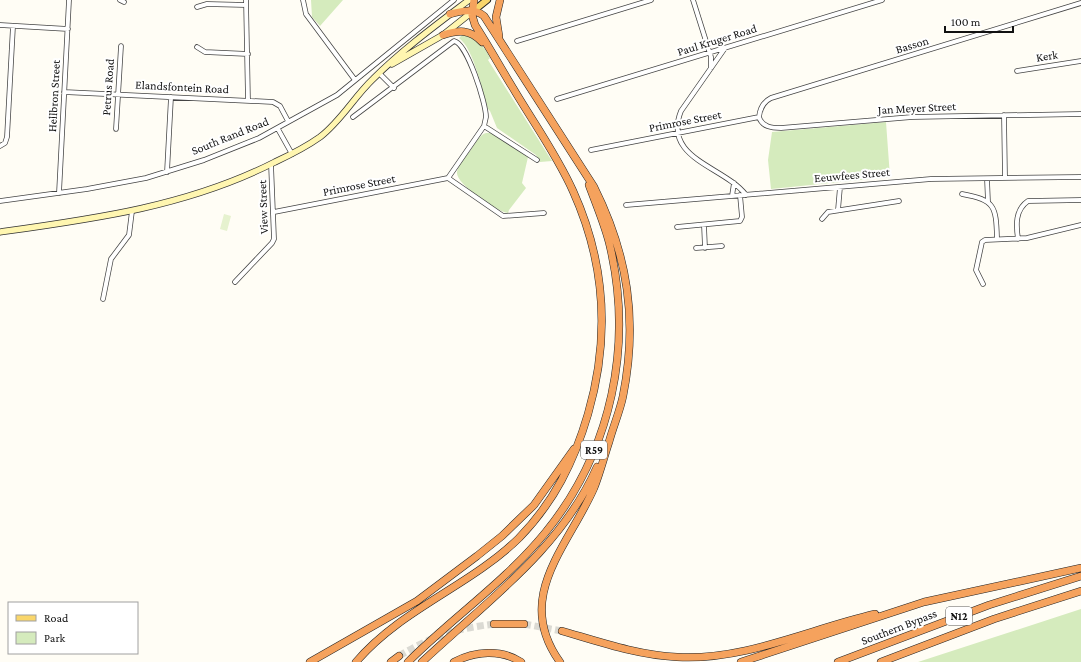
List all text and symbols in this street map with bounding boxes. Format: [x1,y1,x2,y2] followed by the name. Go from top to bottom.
[945,8,1013,34] scale bar
[951,15,981,29] text: 100 m
[675,21,759,59] street label: Paul Kruger Road
[894,33,931,57] street label: Basson
[1035,47,1059,65] street label: Kerk
[99,57,117,116] street label: Petrus Road
[45,58,63,133] street label: Hellbron Street
[135,78,230,96] street label: Elandsfontein Road
[877,99,958,117] street label: Jan Meyer Street
[648,107,723,135] street label: Primrose Street
[189,114,271,158] street label: South Rand Road
[813,165,892,185] street label: Eeuwfees Street
[322,171,397,199] street label: Primrose Street
[255,179,271,234] street label: View Street
[581,441,607,459] road number: R59
[8,602,138,654] legend
[859,606,939,648] street label: Southern Bypass
[946,607,972,625] road number: N12
[44,611,69,625] text: Road
[44,631,66,645] text: Park

